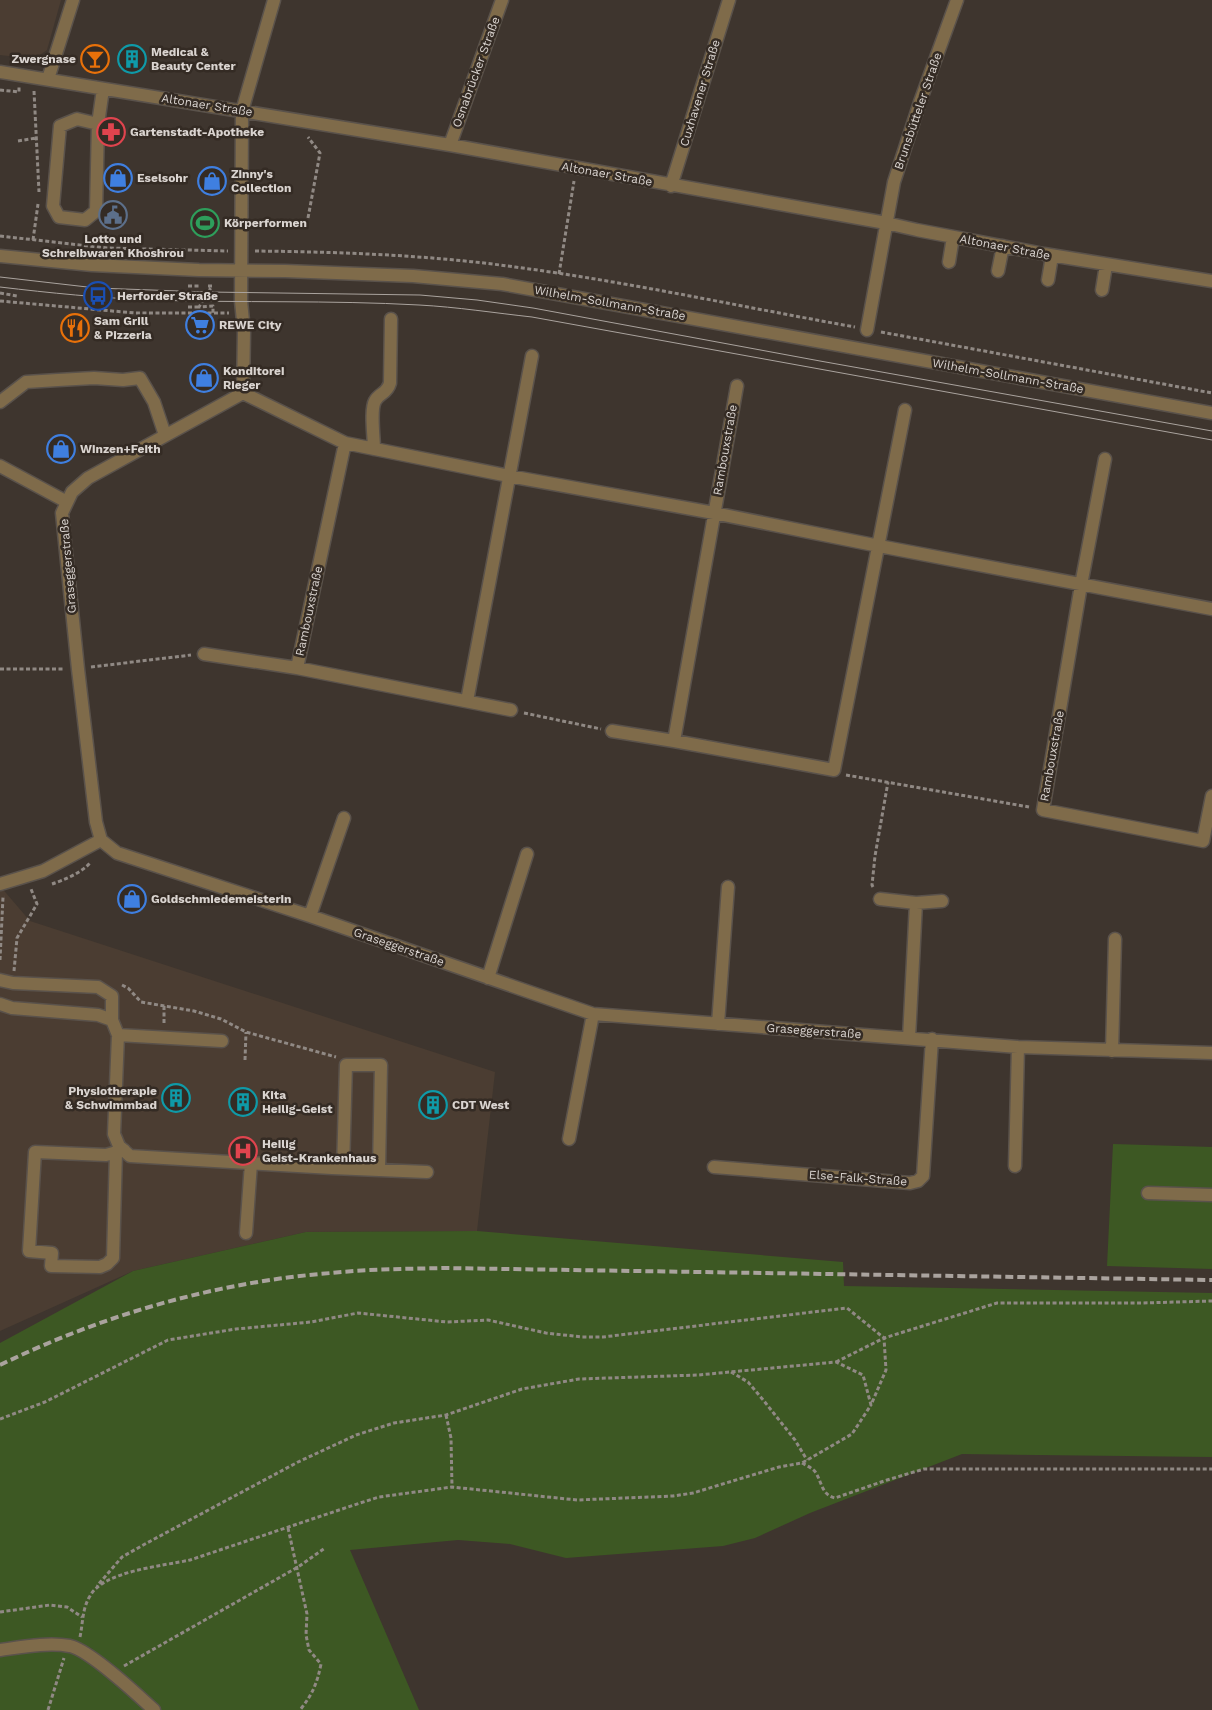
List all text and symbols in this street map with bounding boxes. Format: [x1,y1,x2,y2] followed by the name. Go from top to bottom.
[449,15,503,129] street label: Osnabrücker Straße
[677,38,723,148] street label: Cuxhavener Straße
[80,44,110,74] bar icon: Zwergnase
[117,44,147,74] building icon: Medical & Beauty Center
[151,45,236,73] place label: Medical & Beauty Center
[891,51,945,171] street label: Brunsbütteler Straße
[11,52,76,66] place label: Zwergnase
[160,91,254,119] street label: Altonaer Straße
[96,117,126,147] pharmacy icon: Gartenstadt-Apotheke
[130,125,264,139] place label: Gartenstadt-Apotheke
[560,159,654,189] street label: Altonaer Straße
[103,163,133,193] shop icon: Eselsohr
[197,166,227,196] shop icon: Zinny's Collection
[231,167,291,195] place label: Zinny's Collection
[137,171,189,185] place label: Eselsohr
[98,200,128,230] public building icon: Lotto und Schreibwaren Khoshrou
[190,208,220,238] sports icon: Körperformen
[224,216,307,230] place label: Körperformen
[959,231,1052,263] street label: Altonaer Straße
[42,232,184,260] place label: Lotto und Schreibwaren Khoshrou
[83,281,113,311] bus stop icon: Herforder Straße
[533,283,687,323] street label: Wilhelm-Sollmann-Straße
[117,289,218,303] place label: Herforder Straße
[185,310,215,340] supermarket icon: REWE City
[60,313,90,343] restaurant icon: Sam Grill & Pizzeria
[94,314,152,342] place label: Sam Grill & Pizzeria
[219,318,282,332] place label: REWE City
[931,356,1085,396] street label: Wilhelm-Sollmann-Straße
[189,363,219,393] shop icon: Konditorei Rieger
[223,364,284,392] place label: Konditorei Rieger
[710,404,740,496] street label: Rambouxstraße
[46,434,76,464] shop icon: Winzen+Feith
[80,442,161,456] place label: Winzen+Feith
[57,518,79,614] street label: Graseggerstraße
[293,565,325,657] street label: Rambouxstraße
[1037,710,1067,802] street label: Rambouxstraße
[117,884,147,914] shop icon: Goldschmiedemeisterin
[151,892,292,906] place label: Goldschmiedemeisterin
[352,925,446,969] street label: Graseggerstraße
[766,1021,862,1041] street label: Graseggerstraße
[161,1083,191,1113] building icon: Physiotherapie & Schwimmbad
[65,1084,157,1112] place label: Physiotherapie & Schwimmbad
[228,1087,258,1117] building icon: Kita Heilig-Geist
[262,1088,333,1116] place label: Kita Heilig-Geist
[418,1090,448,1120] building icon: CDT West
[452,1098,510,1112] place label: CDT West
[228,1136,258,1166] hospital icon: Heilig Geist-Krankenhaus
[262,1137,377,1165] place label: Heilig Geist-Krankenhaus
[808,1168,908,1188] street label: Else-Falk-Straße

